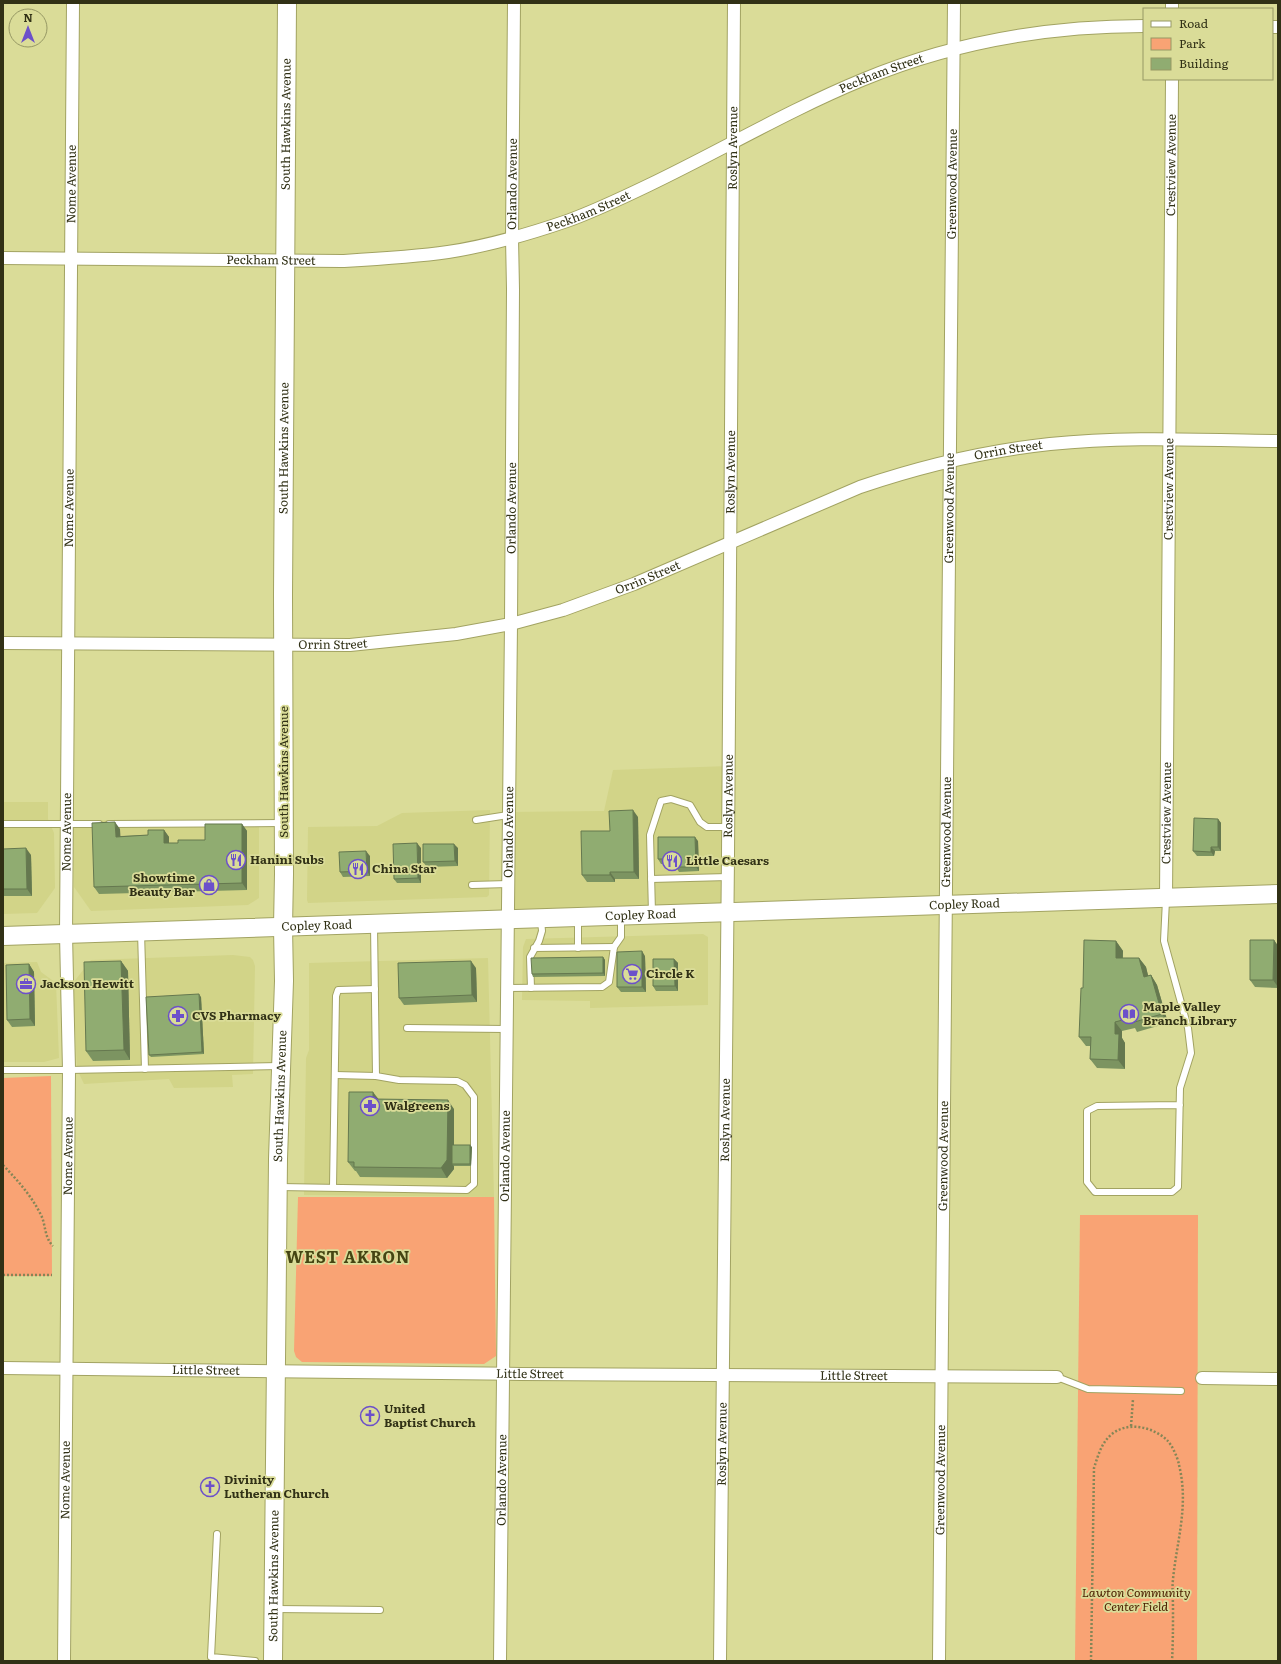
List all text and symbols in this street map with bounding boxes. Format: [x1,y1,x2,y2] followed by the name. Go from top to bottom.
[8,8,48,48] north arrow
[1143,8,1273,80] legend
[23,9,33,25] text: N
[1179,14,1209,32] text: Road
[1179,34,1206,52] text: Park
[836,48,926,97] street label: Peckham Street
[1179,54,1229,72] text: Building
[276,58,295,190] street label: South Hawkins Avenue
[723,106,741,190] street label: Roslyn Avenue
[1161,114,1180,216] street label: Crestview Avenue
[942,129,961,239] street label: Greenwood Avenue
[502,138,521,230] street label: Orlando Avenue
[61,145,80,224] street label: Nome Avenue
[544,185,633,235] street label: Peckham Street
[226,250,316,269] street label: Peckham Street
[274,382,292,514] street label: South Hawkins Avenue
[720,430,739,514] street label: Roslyn Avenue
[972,435,1044,464] street label: Orrin Street
[1159,438,1177,540] street label: Crestview Avenue
[939,453,958,563] street label: Greenwood Avenue
[501,462,520,554] street label: Orlando Avenue
[59,469,77,547] street label: Nome Avenue
[612,555,683,598] street label: Orrin Street
[298,633,368,653] street label: Orrin Street
[274,706,292,838] street label: South Hawkins Avenue
[718,754,737,838] street label: Roslyn Avenue
[1156,762,1175,864] street label: Crestview Avenue
[936,777,955,887] street label: Greenwood Avenue
[498,786,517,878] street label: Orlando Avenue
[56,793,75,871] street label: Nome Avenue
[225,849,247,871] restaurant icon: Hanini Subs
[250,850,324,868] place label: Hanini Subs
[661,850,683,872] restaurant icon: Little Caesars
[686,851,769,869] place label: Little Caesars
[347,858,369,880] restaurant icon: China Star
[372,859,437,877] place label: China Star
[129,868,195,900] place label: Showtime Beauty Bar
[198,874,220,896] shop icon: Showtime Beauty Bar
[929,893,1001,913] street label: Copley Road
[605,904,677,924] street label: Copley Road
[281,914,353,935] street label: Copley Road
[621,963,643,985] supermarket icon: Circle K
[646,964,695,982] place label: Circle K
[15,973,37,995] office icon: Jackson Hewitt
[40,974,135,992] place label: Jackson Hewitt
[1143,997,1237,1029] place label: Maple Valley Branch Library
[1118,1003,1140,1025] library icon: Maple Valley Branch Library
[167,1005,189,1027] pharmacy icon: CVS Pharmacy
[192,1006,282,1024] place label: CVS Pharmacy
[268,1030,290,1162] street label: South Hawkins Avenue
[715,1078,734,1162] street label: Roslyn Avenue
[359,1095,381,1117] pharmacy icon: Walgreens
[384,1096,449,1114] place label: Walgreens
[933,1101,952,1211] street label: Greenwood Avenue
[495,1110,514,1202] street label: Orlando Avenue
[58,1117,77,1195] street label: Nome Avenue
[286,1244,410,1268] district label: WEST AKRON
[172,1360,240,1379] street label: Little Street
[496,1364,564,1382] street label: Little Street
[820,1366,888,1384] street label: Little Street
[384,1399,476,1431] place label: United Baptist Church
[712,1402,731,1486] street label: Roslyn Avenue
[359,1405,381,1427] church icon: United Baptist Church
[930,1425,949,1535] street label: Greenwood Avenue
[491,1434,510,1526] street label: Orlando Avenue
[55,1441,74,1519] street label: Nome Avenue
[224,1470,329,1502] place label: Divinity Lutheran Church
[199,1476,221,1498] church icon: Divinity Lutheran Church
[263,1510,283,1642] street label: South Hawkins Avenue
[1082,1583,1190,1615] park label: Lawton Community Center Field

